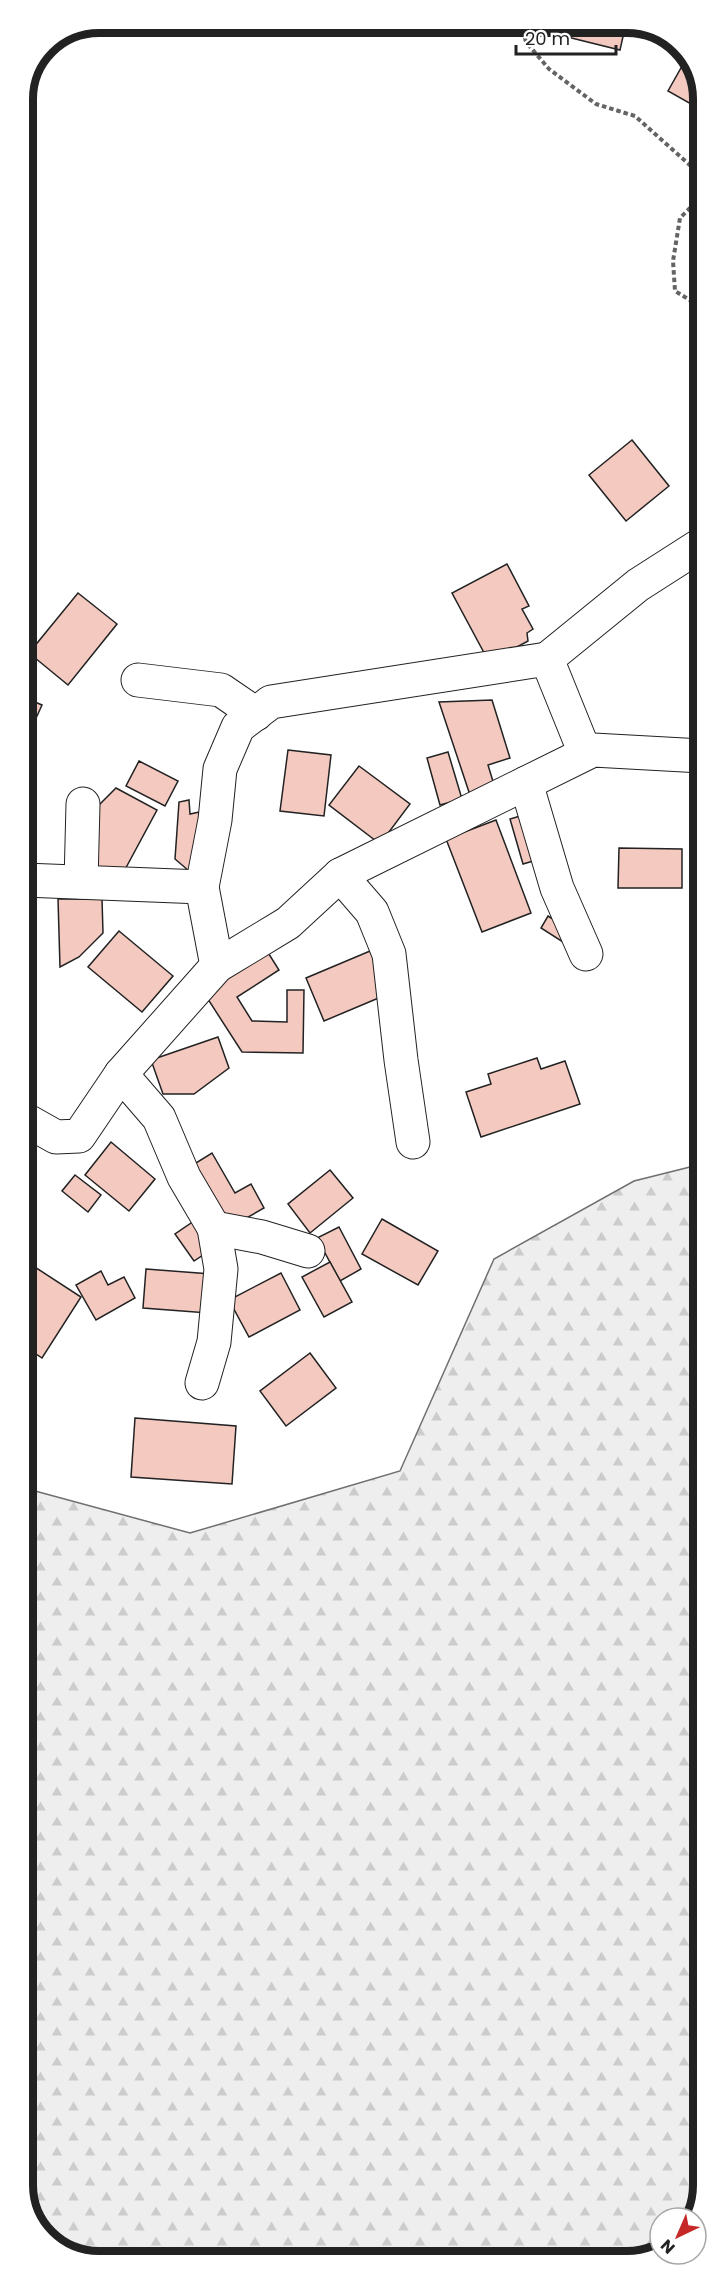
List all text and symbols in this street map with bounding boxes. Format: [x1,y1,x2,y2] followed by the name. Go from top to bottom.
[516,18,616,56] scale bar
[525,26,570,51] text: 20 m
[648,2206,708,2266] north arrow
[656,2234,680,2259] text: N

